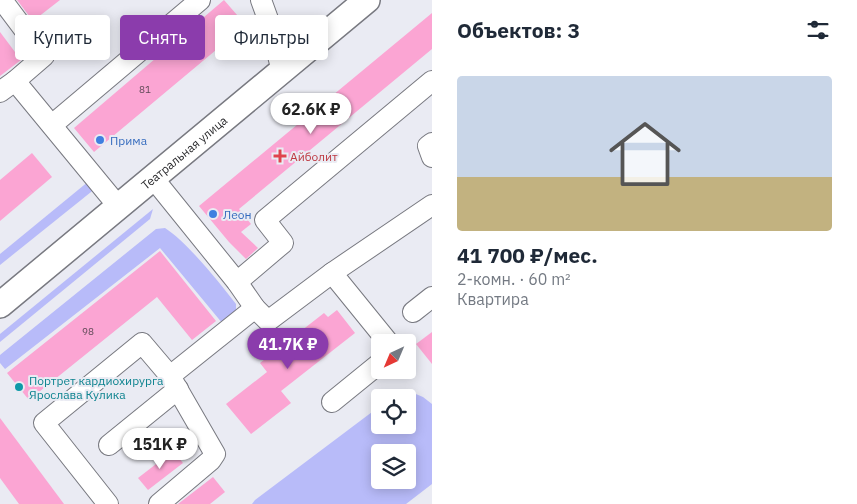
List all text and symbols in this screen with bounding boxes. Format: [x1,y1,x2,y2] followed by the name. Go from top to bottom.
[15,15,110,60] chip: Купить
[120,15,205,60] chip: Снять
[215,15,328,60] chip: Фильтры
[457,16,580,44] text: Объектов: 3
[804,16,832,44] icon: filters
[139,83,151,96] house number: 81
[265,92,357,135] pin: 62.6K ₽
[281,99,341,119] text: 62.6K ₽
[600,109,690,199] icon: home
[138,112,230,192] street label: Театральная улица
[110,133,148,148] place label: Прима
[94,134,106,146] marker: Прима
[290,149,338,164] place label: Айболит
[274,150,286,162] marker: Айболит
[223,207,252,222] place label: Леон
[207,208,219,220] marker: Леон
[457,241,598,269] text: 41 700 ₽/мес.
[457,269,571,289] text: 2-комн. · 60 m²
[457,289,529,309] text: Квартира
[82,325,94,338] house number: 98
[242,328,334,370] pin: 41.7K ₽
[258,334,318,354] text: 41.7K ₽
[371,334,416,379] north arrow
[371,334,416,489] map controls
[29,373,164,402] place label: Портрет кардиохирурга Ярослава Кулика
[13,381,25,393] marker: Портрет кардиохирурга Ярослава Кулика
[371,389,416,434] button: locate
[119,428,201,470] pin: 151K ₽
[133,434,187,454] text: 151K ₽
[371,444,416,489] button: layers

